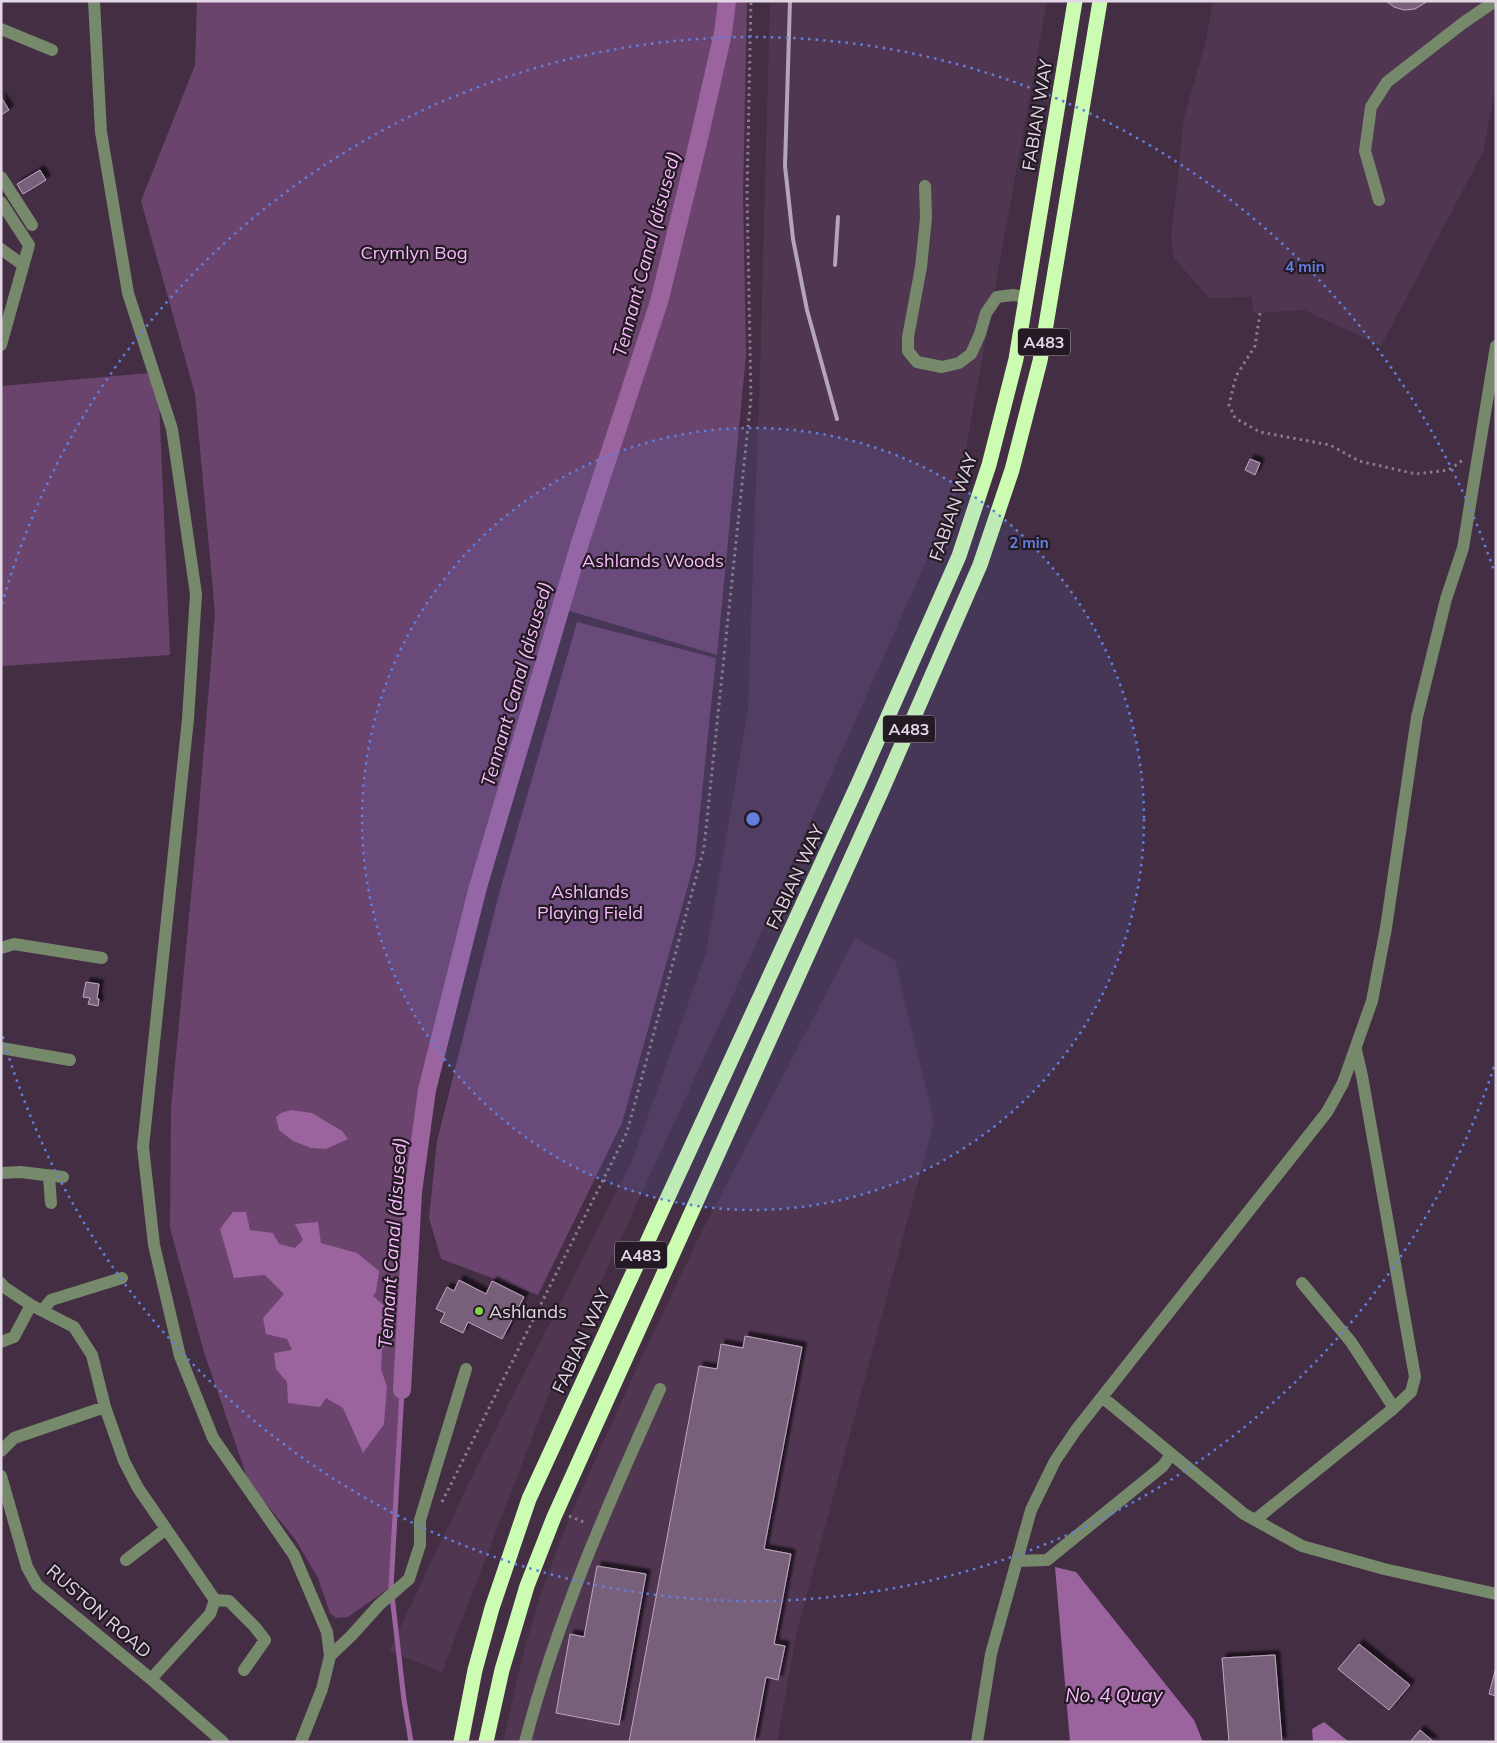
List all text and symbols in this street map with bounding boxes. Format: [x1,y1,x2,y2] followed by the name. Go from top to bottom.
[1017,57,1057,172] street label: FABIAN WAY
[607,148,685,360] water label: Tennant Canal (disused)
[360,241,468,264] park label: Crymlyn Bog
[1285,257,1325,276] text: 4 min
[1018,328,1070,356] road number: A483
[924,449,983,564] street label: FABIAN WAY
[1009,533,1049,552] text: 2 min
[582,549,724,572] park label: Ashlands Woods
[475,579,557,789] water label: Tennant Canal (disused)
[883,716,935,742] road number: A483
[744,810,762,828] centre of rings
[761,820,830,933] street label: FABIAN WAY
[537,880,643,924] park label: Ashlands Playing Field
[373,1136,411,1350] water label: Tennant Canal (disused)
[615,1242,667,1268] road number: A483
[547,1284,616,1397] street label: FABIAN WAY
[489,1300,567,1323] place label: Ashlands
[473,1305,485,1317] marker: Ashlands
[42,1559,156,1663] street label: RUSTON ROAD
[1065,1683,1164,1707] water label: No. 4 Quay

